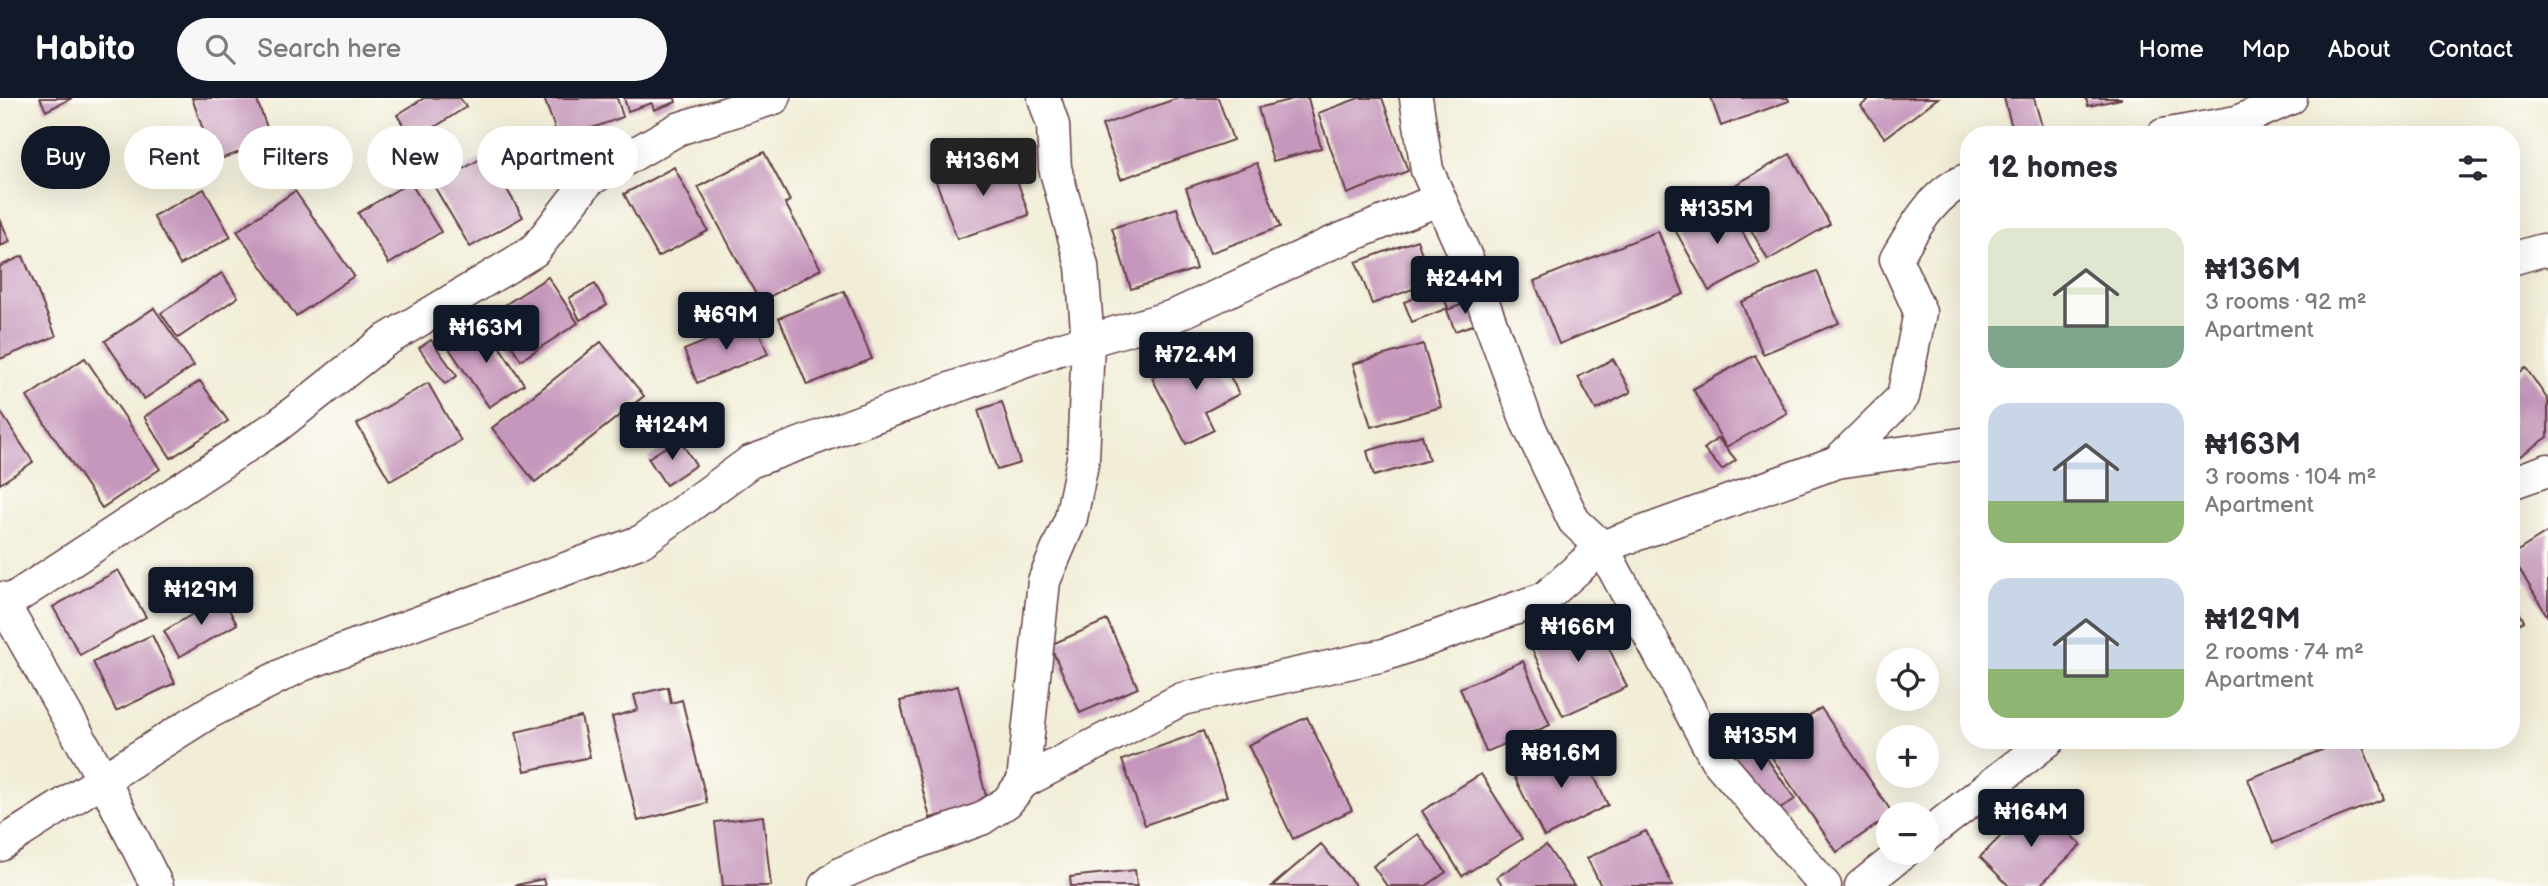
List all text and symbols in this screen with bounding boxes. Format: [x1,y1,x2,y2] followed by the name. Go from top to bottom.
[177,18,667,81] search box
[35,29,135,69] text: Habito
[201,30,239,68] icon: search
[257,34,401,65] text: Search here
[2139,35,2204,64] text: Home
[2242,35,2290,64] text: Map
[2328,35,2390,64] text: About
[2428,35,2513,64] text: Contact
[21,126,110,189] chip: Buy
[124,126,224,189] chip: Rent
[238,126,353,189] chip: Filters
[367,126,463,189] chip: New
[477,126,638,189] chip: Apartment
[934,139,1032,198] pin: ₦136M
[946,147,1020,175] text: ₦136M
[2454,149,2492,187] icon: filters
[1988,150,2118,186] text: 12 homes
[1668,186,1766,246] pin: ₦135M
[1681,195,1753,223] text: ₦135M
[2205,252,2301,288] text: ₦136M
[1416,256,1514,316] pin: ₦244M
[2044,256,2128,340] icon: home
[1427,265,1503,293] text: ₦244M
[2205,288,2367,316] text: 3 rooms · 92 m²
[685,292,767,352] pin: ₦69M
[694,301,758,329] text: ₦69M
[437,306,535,365] pin: ₦163M
[449,314,523,342] text: ₦163M
[2205,316,2314,344] text: Apartment
[1139,332,1253,392] pin: ₦72.4M
[1155,341,1237,369] text: ₦72.4M
[623,402,721,462] pin: ₦124M
[636,411,708,439] text: ₦124M
[2205,427,2301,463] text: ₦163M
[2044,431,2128,515] icon: home
[2205,463,2376,491] text: 3 rooms · 104 m²
[2205,491,2314,519] text: Apartment
[152,568,250,627] pin: ₦129M
[164,576,238,604] text: ₦129M
[2205,602,2301,638] text: ₦129M
[1529,604,1627,664] pin: ₦166M
[2044,606,2128,690] icon: home
[1541,613,1615,641] text: ₦166M
[2205,638,2364,666] text: 2 rooms · 74 m²
[1876,648,1939,865] map controls
[1876,648,1939,711] button: locate
[2205,666,2314,694] text: Apartment
[1712,714,1810,773] pin: ₦135M
[1725,722,1797,750] text: ₦135M
[1876,725,1939,788] button: +
[1504,730,1618,790] pin: ₦81.6M
[1522,739,1600,767] text: ₦81.6M
[1982,790,2080,849] pin: ₦164M
[1994,798,2068,826] text: ₦164M
[1876,802,1939,865] button: −

